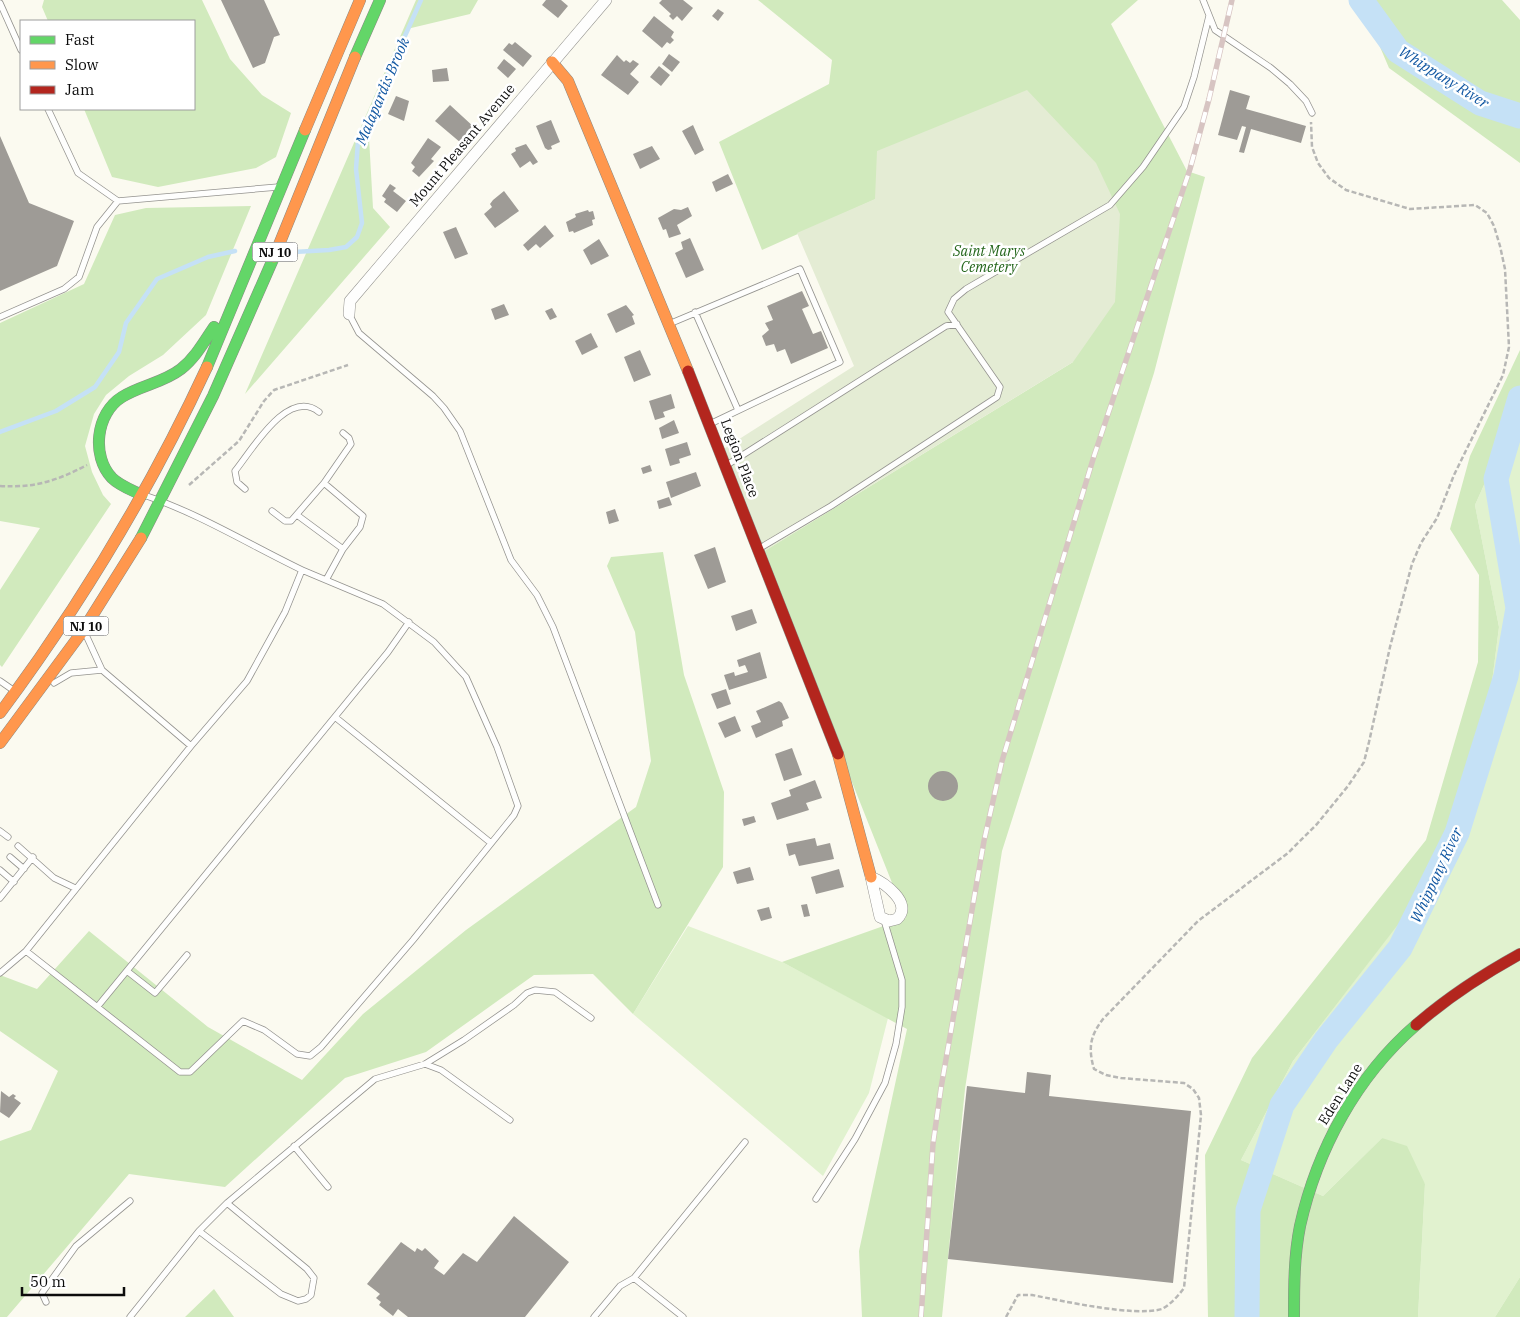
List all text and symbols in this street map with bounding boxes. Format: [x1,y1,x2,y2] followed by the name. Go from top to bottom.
[20,20,195,110] legend
[65,30,95,49] text: Fast
[350,34,413,148] water label: Malapardis Brook
[1395,42,1493,113] water label: Whippany River
[65,55,99,74] text: Slow
[65,80,94,99] text: Jam
[405,80,519,210] street label: Mount Pleasant Avenue
[252,242,298,262] road number: NJ 10
[952,242,1026,276] park label: Saint Marys Cemetery
[717,416,763,500] street label: Legion Place
[64,616,108,636] road number: NJ 10
[1406,824,1467,926] water label: Whippany River
[1314,1060,1366,1128] street label: Eden Lane
[22,1264,125,1296] scale bar
[30,1272,66,1291] text: 50 m

